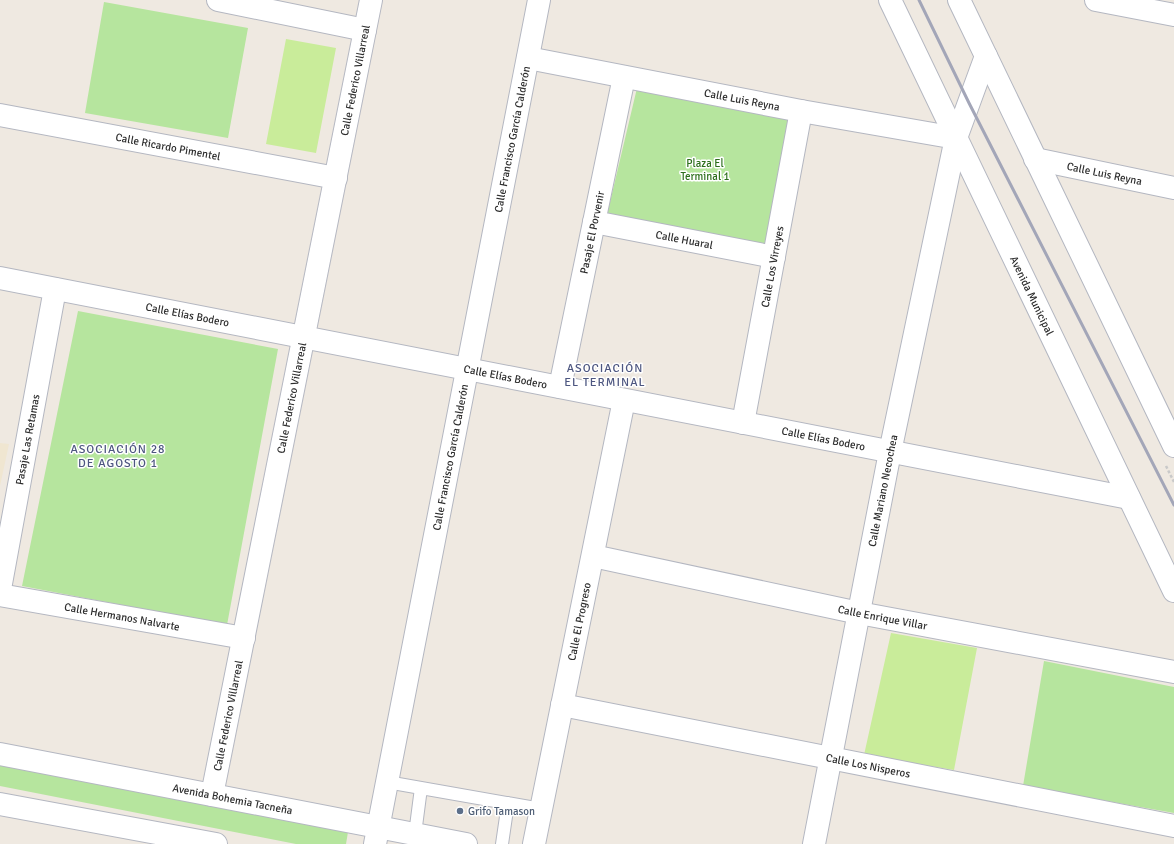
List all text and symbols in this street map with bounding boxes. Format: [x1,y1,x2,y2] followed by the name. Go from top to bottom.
[338,24,373,137] street label: Calle Federico Villarreal
[492,65,533,214] street label: Calle Francisco García Calderón
[703,86,781,114] street label: Calle Luis Reyna
[114,131,222,163] street label: Calle Ricardo Pimentel
[681,157,730,183] park label: Plaza El Terminal 1
[1066,160,1144,188] street label: Calle Luis Reyna
[578,190,607,275] street label: Pasaje El Porvenir
[759,225,787,309] street label: Calle Los Virreyes
[654,228,714,252] street label: Calle Huaral
[1007,254,1056,338] street label: Avenida Municipal
[144,301,231,330] street label: Calle Elías Bodero
[274,341,309,454] street label: Calle Federico Villarreal
[564,361,646,390] district label: ASOCIACIÓN EL TERMINAL
[462,362,549,392] street label: Calle Elías Bodero
[430,383,471,532] street label: Calle Francisco García Calderón
[13,393,43,486] street label: Pasaje Las Retamas
[781,424,867,454] street label: Calle Elías Bodero
[866,433,901,548] street label: Calle Mariano Necochea
[70,442,166,471] district label: ASOCIACIÓN 28 DE AGOSTO 1
[565,581,594,662] street label: Calle El Progreso
[63,600,181,634] street label: Calle Hermanos Nalvarte
[837,603,928,633] street label: Calle Enrique Villar
[211,659,246,772] street label: Calle Federico Villarreal
[825,751,912,781] street label: Calle Los Nisperos
[172,781,294,817] street label: Avenida Bohemia Tacneña
[468,805,535,818] place label: Grifo Tamason
[455,806,465,816] marker: Grifo Tamason

